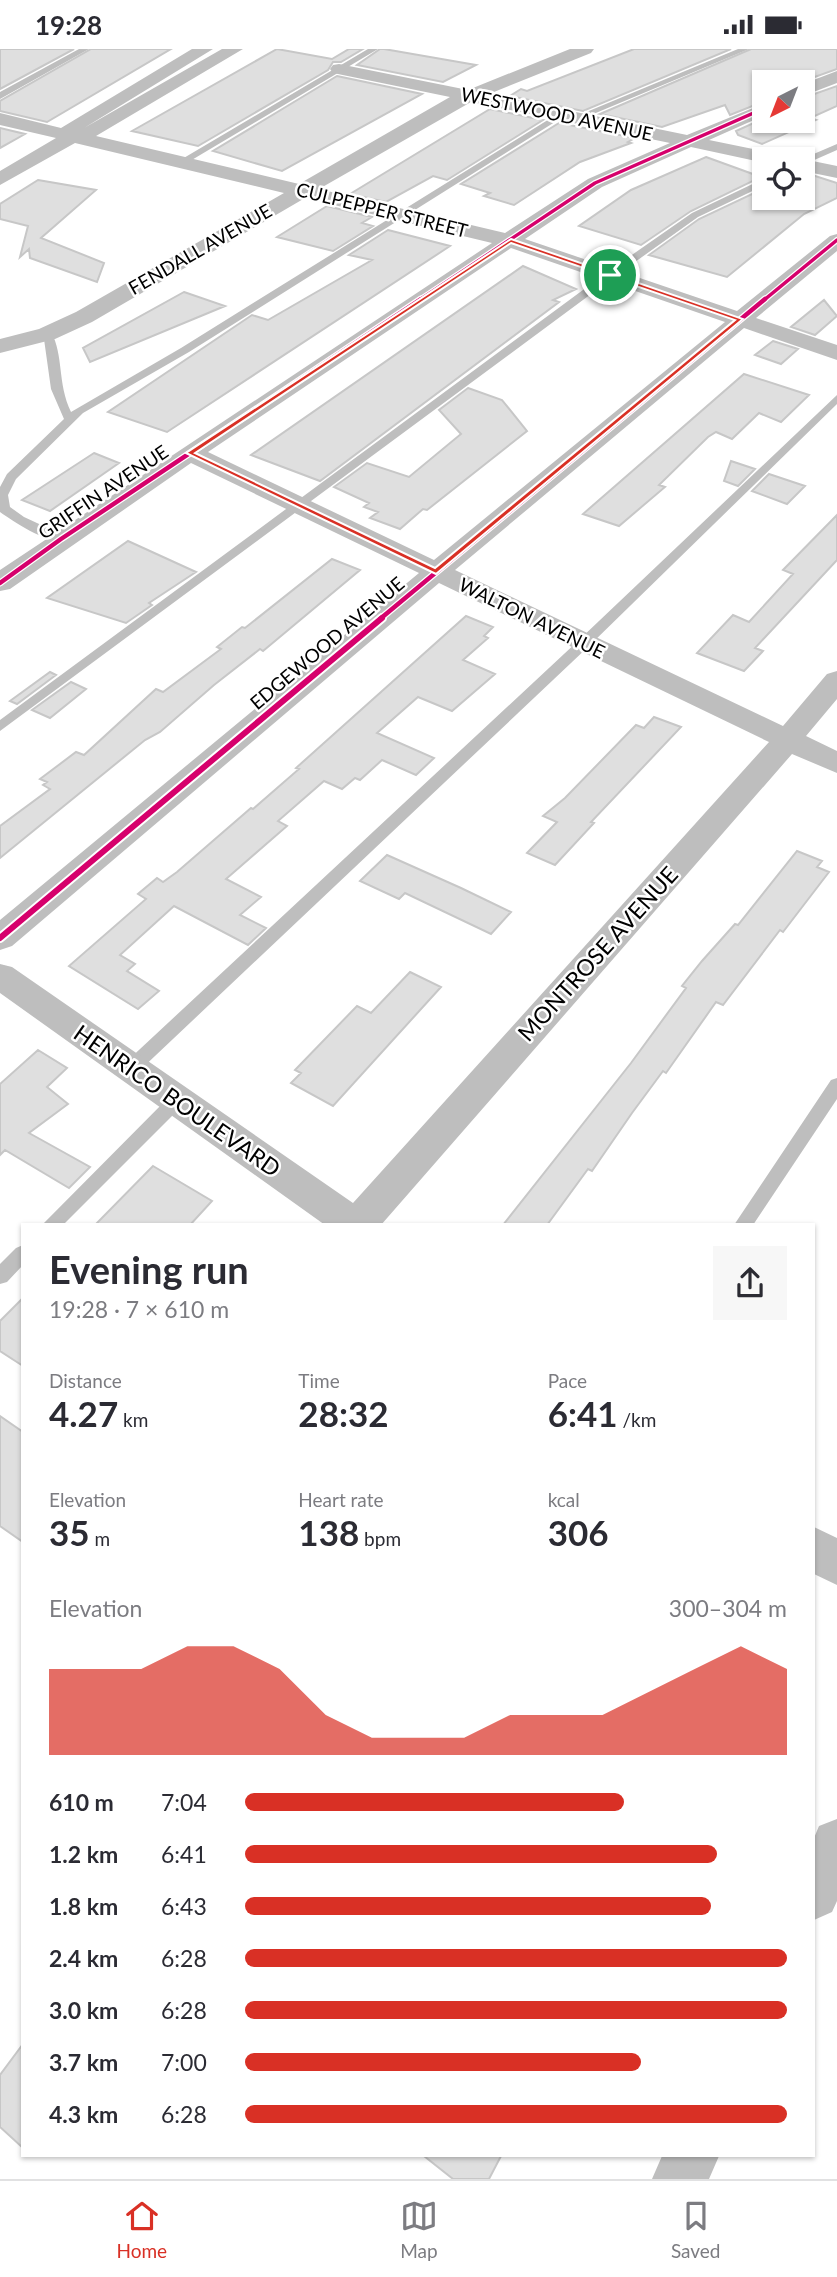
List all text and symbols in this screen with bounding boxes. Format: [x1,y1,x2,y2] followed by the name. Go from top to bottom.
[35,9,102,41] text: 19:28
[752,70,816,133] north arrow
[752,70,815,210] map controls
[459,82,655,145] street label: WESTWOOD AVENUE
[752,147,815,210] button: locate
[294,177,470,242] street label: CULPEPPER STREET
[124,198,275,299] street label: FENDALL AVENUE
[580,245,640,305] pin
[591,256,629,294] icon: arrive
[33,440,172,544] street label: GRIFFIN AVENUE
[245,571,408,714] street label: EDGEWOOD AVENUE
[456,572,609,663] street label: WALTON AVENUE
[511,860,683,1046] street label: MONTROSE AVENUE
[69,1018,286,1182] street label: HENRICO BOULEVARD
[49,1246,249,1292] text: Evening run
[713,1246,787,1320] button: share
[49,1295,229,1323] text: 19:28 · 7 × 610 m
[49,1369,122,1392] text: Distance
[298,1369,340,1392] text: Time
[548,1369,587,1392] text: Pace
[49,1392,118,1434] text: 4.27
[298,1392,389,1434] text: 28:32
[548,1392,618,1434] text: 6:41
[118,1408,148,1431] text: km
[618,1408,656,1431] text: /km
[49,1488,126,1511] text: Elevation
[298,1488,384,1511] text: Heart rate
[548,1488,580,1511] text: kcal
[49,1511,90,1553] text: 35
[298,1511,359,1553] text: 138
[548,1511,609,1553] text: 306
[90,1527,110,1550] text: m
[359,1527,401,1550] text: bpm
[49,1594,142,1622] text: Elevation
[669,1594,787,1622] text: 300–304 m
[49,1788,114,1816] text: 610 m
[161,1788,207,1816] text: 7:04
[49,1840,118,1868] text: 1.2 km
[161,1840,207,1868] text: 6:41
[49,1892,118,1920] text: 1.8 km
[161,1892,207,1920] text: 6:43
[49,1944,118,1972] text: 2.4 km
[161,1944,207,1972] text: 6:28
[49,1996,118,2024] text: 3.0 km
[161,1996,207,2024] text: 6:28
[49,2048,118,2076] text: 3.7 km
[161,2048,207,2076] text: 7:00
[49,2100,118,2128] text: 4.3 km
[161,2100,207,2128] text: 6:28
[116,2197,167,2262] tab: Home
[400,2197,438,2262] tab: Map
[671,2197,721,2262] tab: Saved

